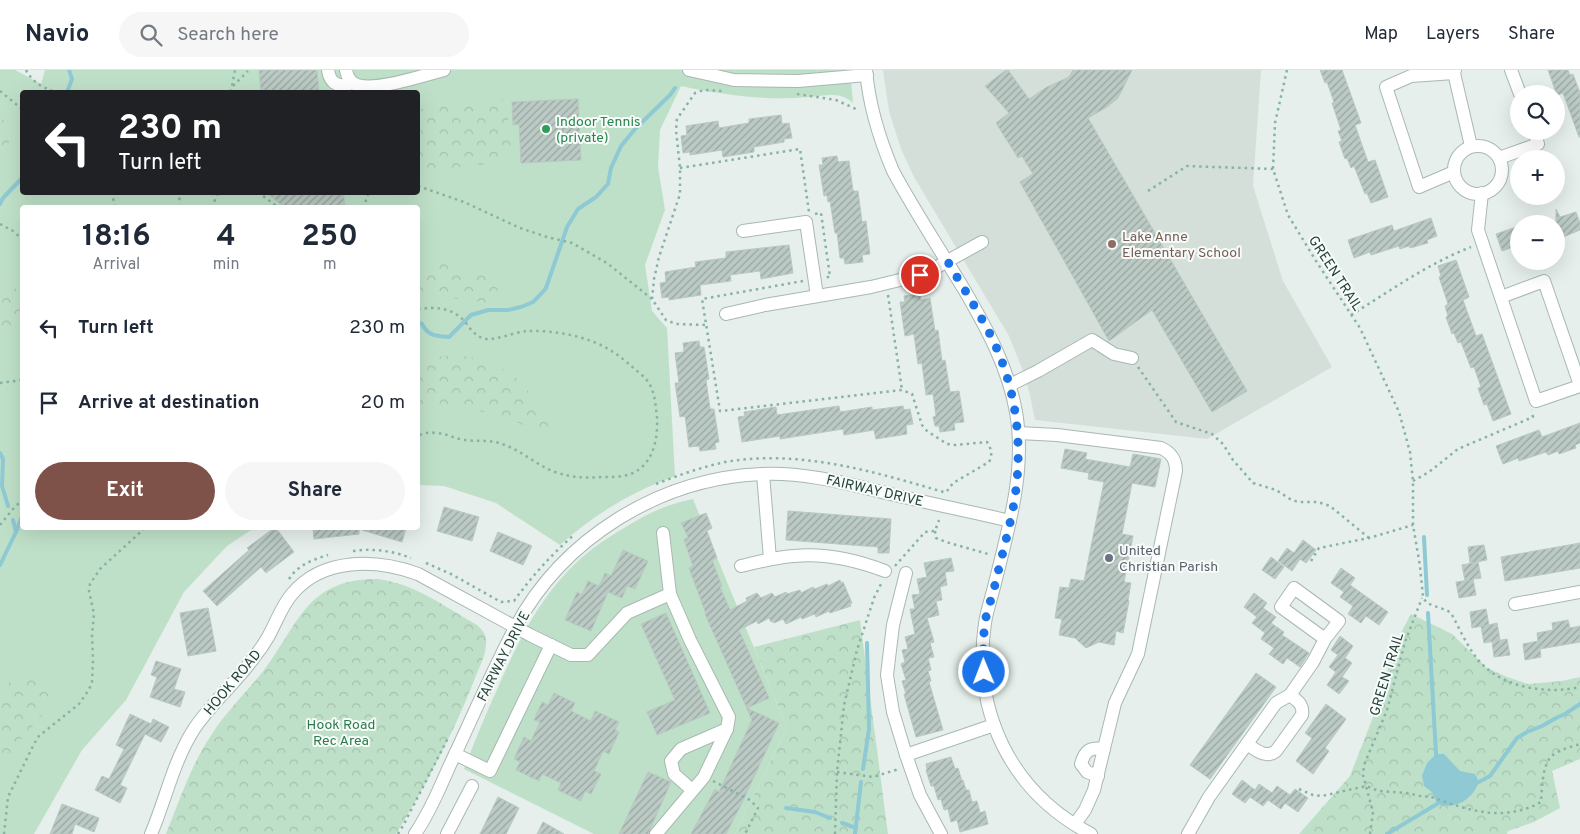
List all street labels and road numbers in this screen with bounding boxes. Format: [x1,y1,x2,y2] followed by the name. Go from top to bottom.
[1304,233,1365,315] street label: GREEN TRAIL
[824,472,925,511] street label: FAIRWAY DRIVE
[474,609,534,705] street label: FAIRWAY DRIVE
[1367,631,1408,718] street label: GREEN TRAIL
[201,647,265,719] street label: HOOK ROAD

